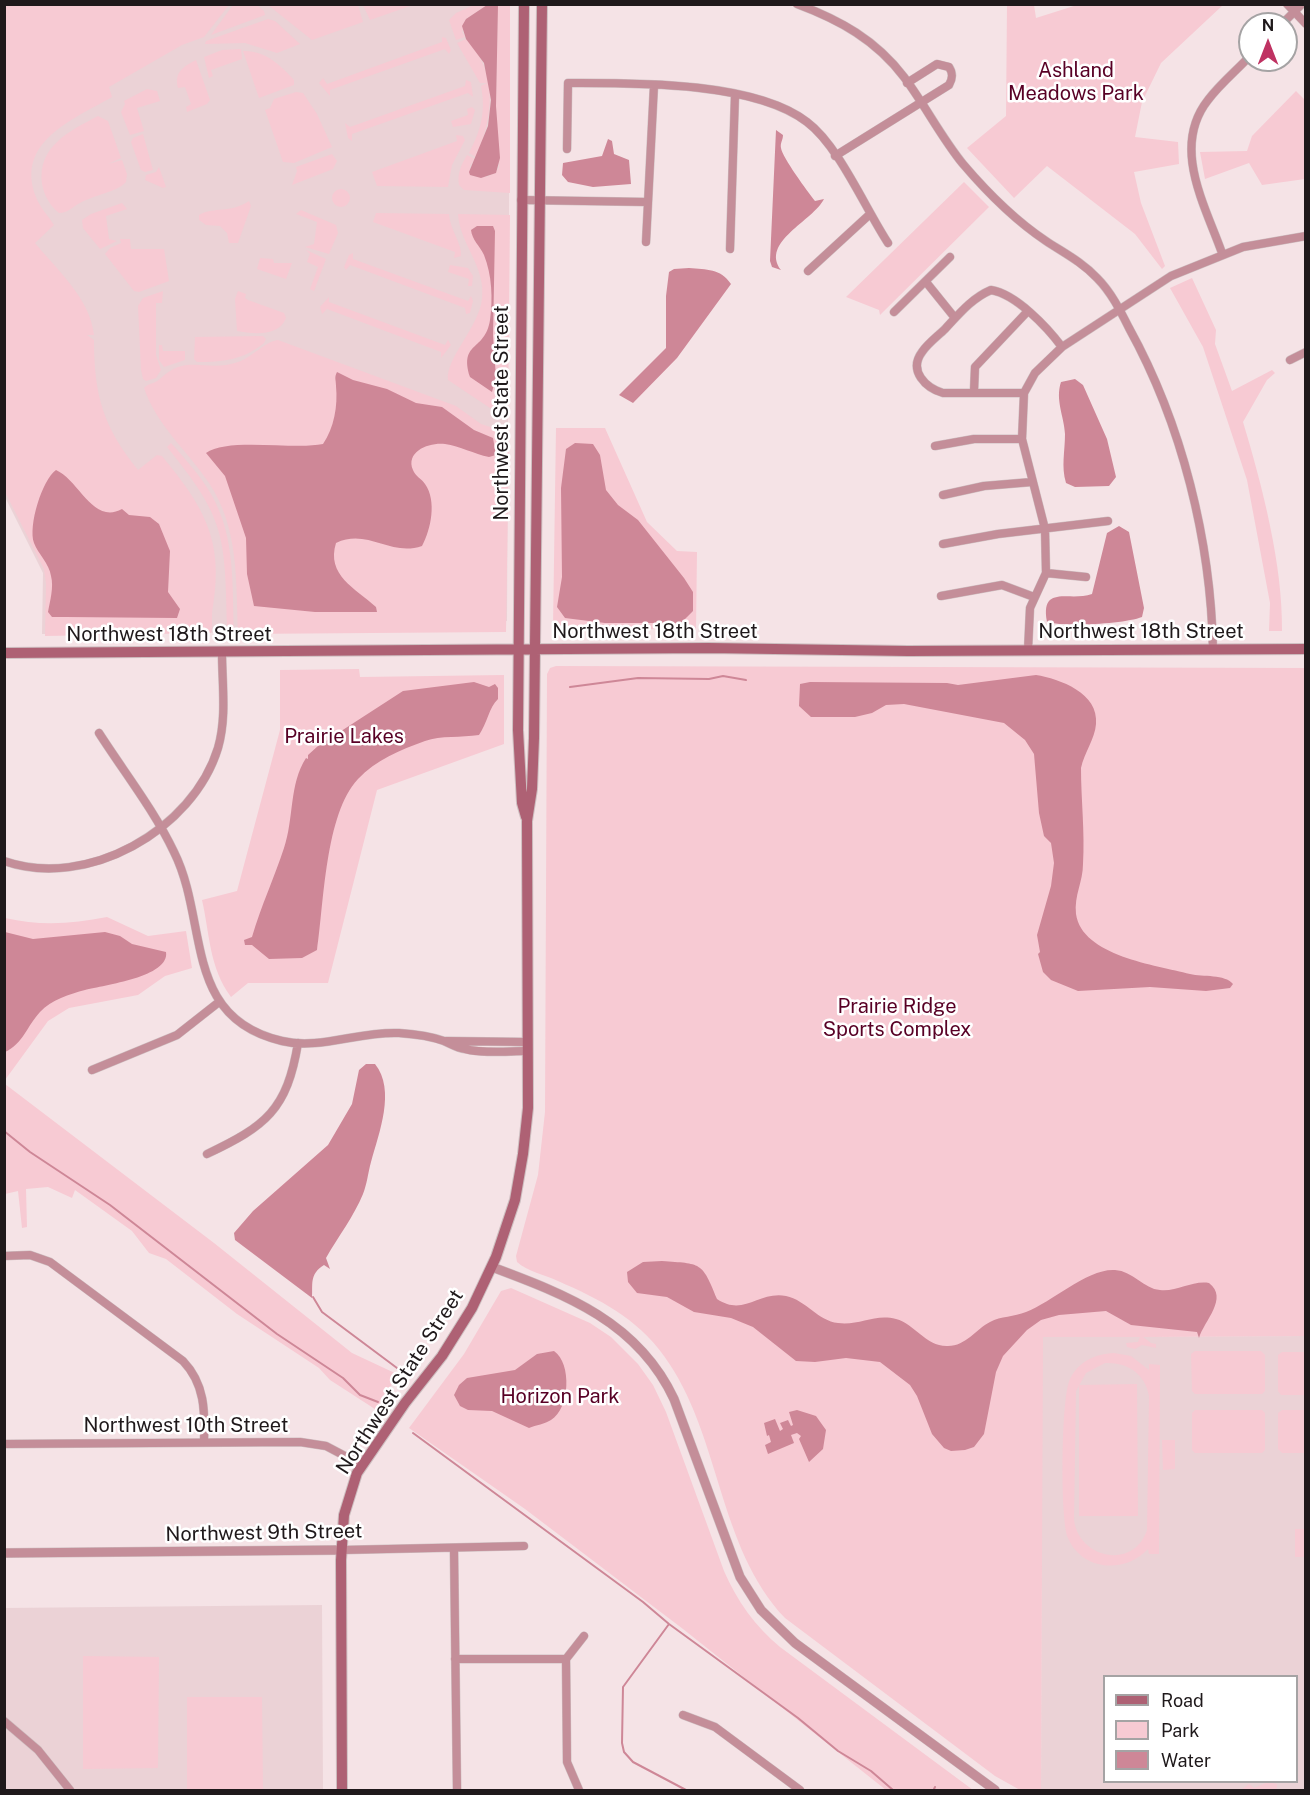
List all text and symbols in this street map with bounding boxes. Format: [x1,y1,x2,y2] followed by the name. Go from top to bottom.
[1238,12,1298,72] north arrow
[1262,16,1274,35] text: N
[1008,59,1144,106] park label: Ashland Meadows Park
[490,305,514,521] street label: Northwest State Street
[552,620,758,644] street label: Northwest 18th Street
[1038,620,1244,644] street label: Northwest 18th Street
[66,623,272,647] street label: Northwest 18th Street
[284,725,404,749] park label: Prairie Lakes
[823,995,971,1042] park label: Prairie Ridge Sports Complex
[331,1285,469,1479] street label: Northwest State Street
[500,1385,620,1409] park label: Horizon Park
[84,1414,288,1438] street label: Northwest 10th Street
[165,1519,363,1547] street label: Northwest 9th Street
[1103,1675,1298,1783] legend
[1161,1690,1204,1711] text: Road
[1161,1720,1199,1741] text: Park
[1161,1750,1211,1771] text: Water

